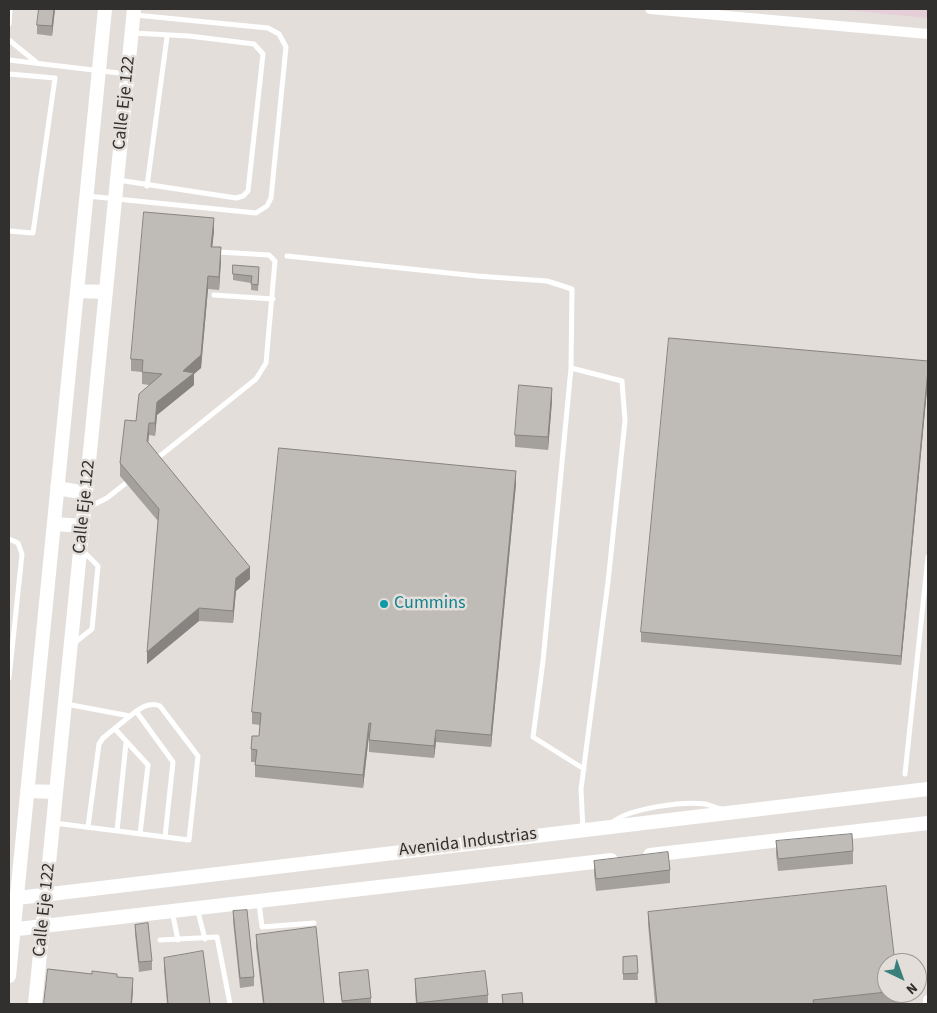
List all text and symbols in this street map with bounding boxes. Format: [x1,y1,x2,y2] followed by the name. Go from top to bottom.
[109,55,141,151] street label: Calle Eje 122
[69,459,101,555] street label: Calle Eje 122
[394,593,466,615] place label: Cummins
[378,598,390,610] marker: Cummins
[398,824,538,862] street label: Avenida Industrias
[29,862,61,958] street label: Calle Eje 122
[877,953,927,1003] north arrow
[901,978,922,999] text: N

